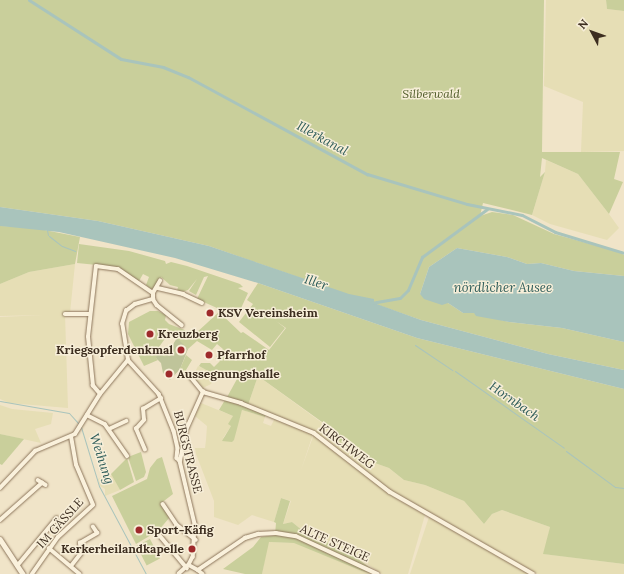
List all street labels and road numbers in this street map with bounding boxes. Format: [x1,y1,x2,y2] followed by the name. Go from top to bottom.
[171,409,205,495] street label: BURGSTRASSE
[316,420,378,472] street label: KIRCHWEG
[34,495,86,551] street label: IM GÄSSLE
[298,521,372,565] street label: ALTE STEIGE

